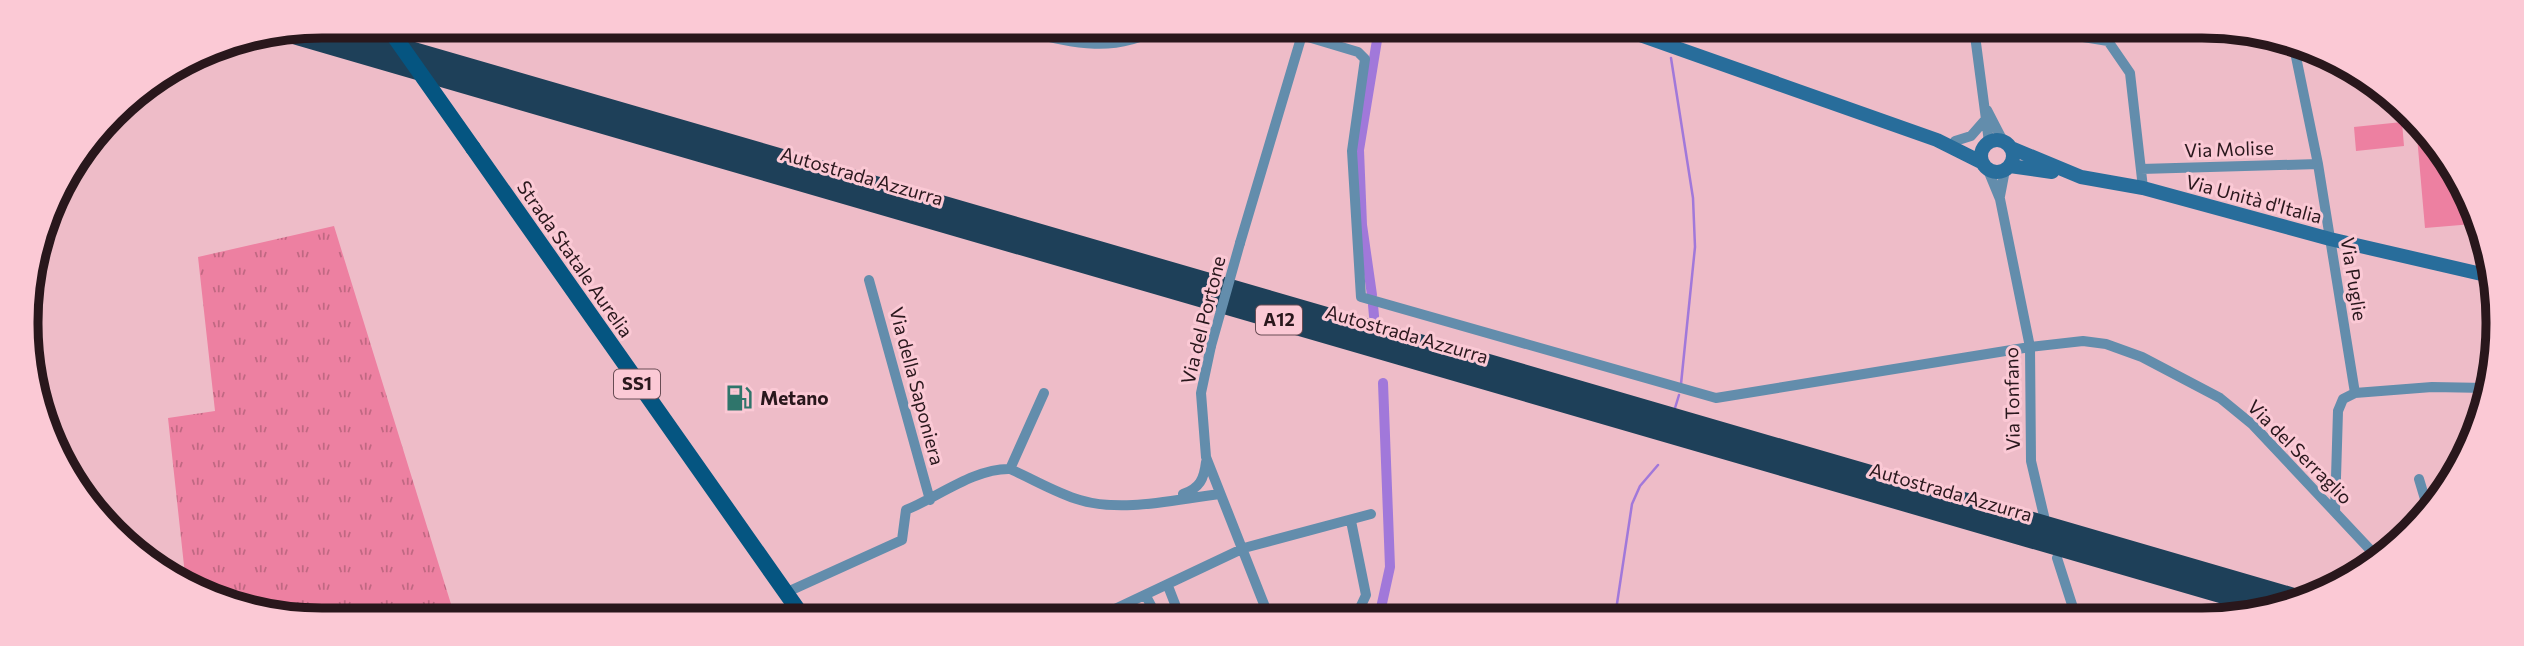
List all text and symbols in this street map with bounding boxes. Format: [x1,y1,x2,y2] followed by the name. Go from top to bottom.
[2184,135,2274,162] street label: Via Molise
[778,141,946,210] street label: Autostrada Azzurra
[2184,169,2325,228] street label: Via Unità d'Italia
[513,176,638,341] street label: Strada Statale Aurelia
[2337,236,2372,322] street label: Via Puglie
[1175,253,1230,386] street label: Via del Portone
[1323,299,1491,368] street label: Autostrada Azzurra
[885,304,950,467] street label: Via della Saponiera
[1256,306,1302,334] road number: A12
[1999,347,2024,451] street label: Via Tonfano
[614,370,660,398] road number: SS1
[724,383,754,413] fuel station icon: Metano
[760,386,829,409] place label: Metano
[2243,395,2357,509] street label: Via del Serraglio
[1867,457,2035,526] street label: Autostrada Azzurra

